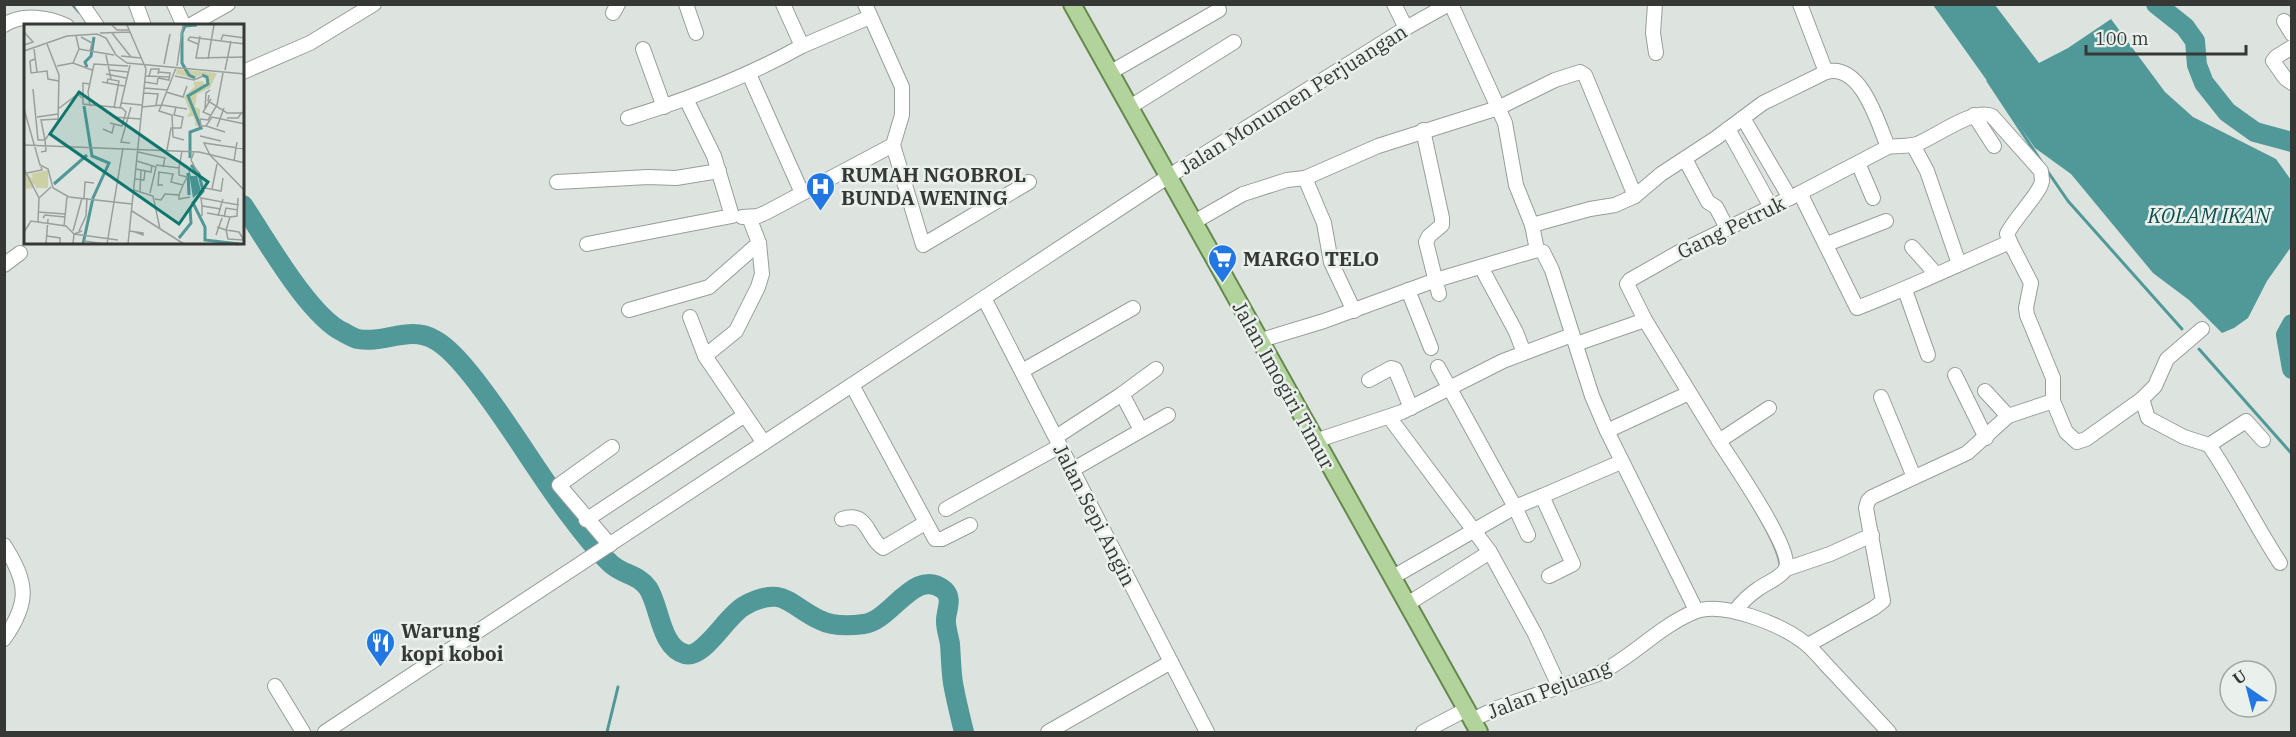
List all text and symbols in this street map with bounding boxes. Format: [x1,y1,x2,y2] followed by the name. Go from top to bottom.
[1174,18,1412,180] street label: Jalan Monumen Perjuangan
[2086,18,2246,56] scale bar
[24,24,244,244] inset map
[2095,27,2149,50] text: 100 m
[841,161,1026,211] place label: RUMAH NGOBROL BUNDA WENING
[804,170,836,212] hospital icon: RUMAH NGOBROL BUNDA WENING
[1672,189,1790,265] street label: Gang Petruk
[2147,201,2272,229] water label: KOLAM IKAN
[1206,242,1238,284] supermarket icon: MARGO TELO
[1243,245,1379,272] place label: MARGO TELO
[1227,296,1341,474] street label: Jalan Imogiri Timur
[1047,439,1143,591] street label: Jalan Sepi Angin
[401,617,504,667] place label: Warung kopi koboi
[364,626,396,668] restaurant icon: Warung kopi koboi
[1483,653,1615,725] street label: Jalan Pejuang
[2218,659,2278,719] north arrow
[2229,665,2250,688] text: U

